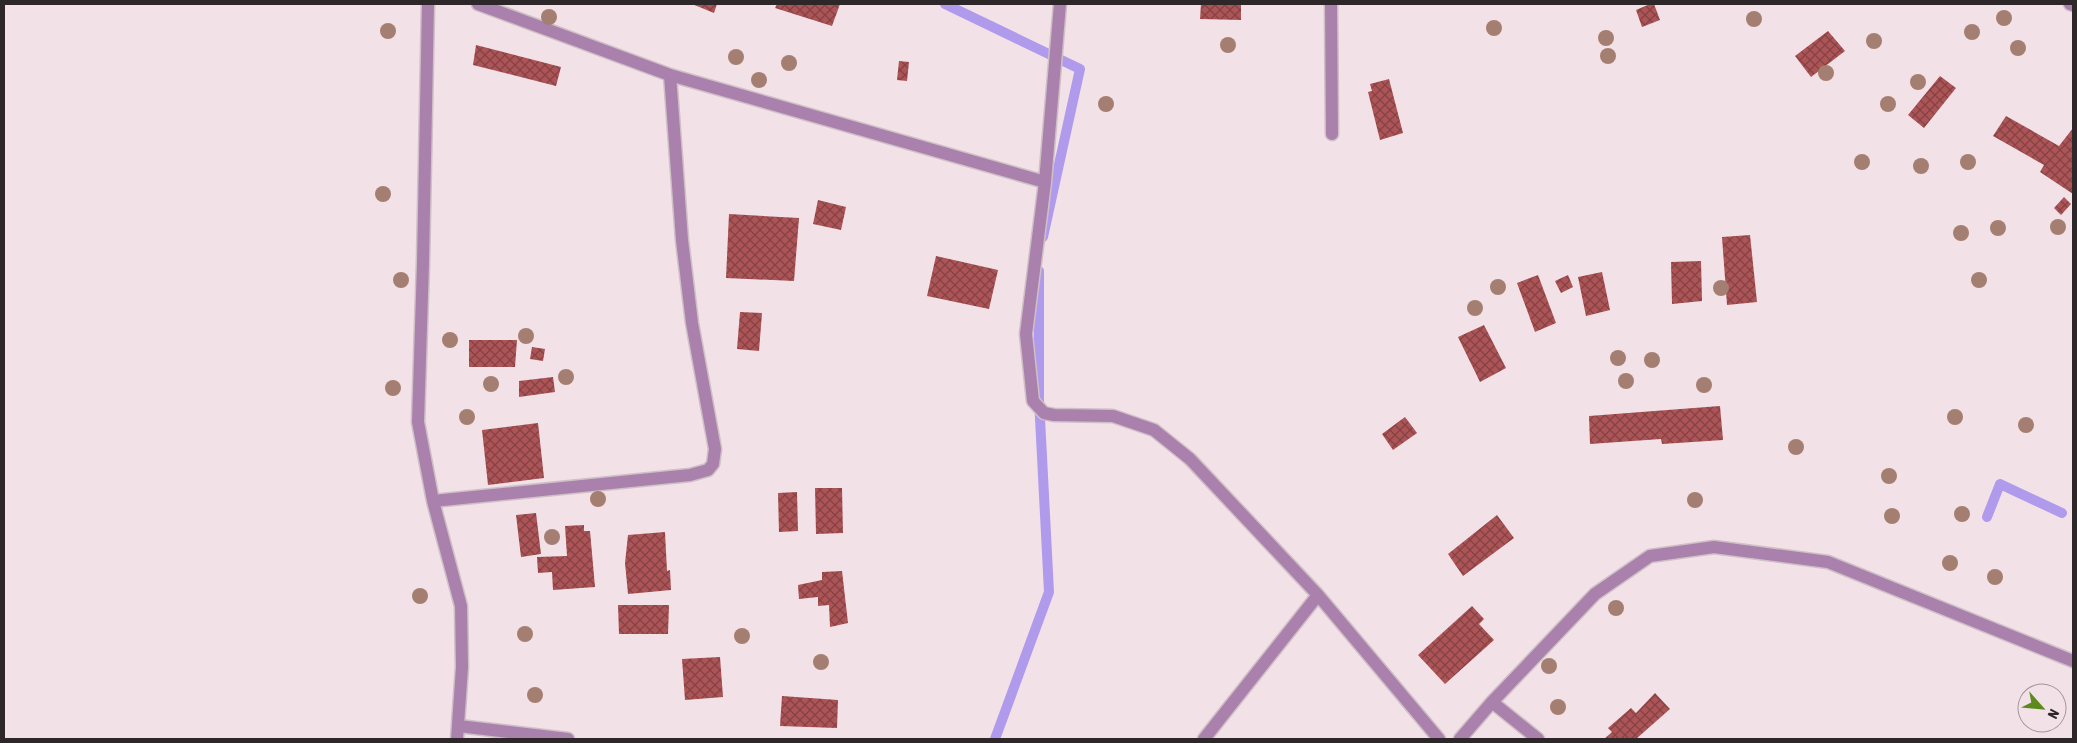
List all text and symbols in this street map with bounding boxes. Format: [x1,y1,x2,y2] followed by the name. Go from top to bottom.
[2017,683,2067,733] north arrow
[2045,707,2063,721] text: N

